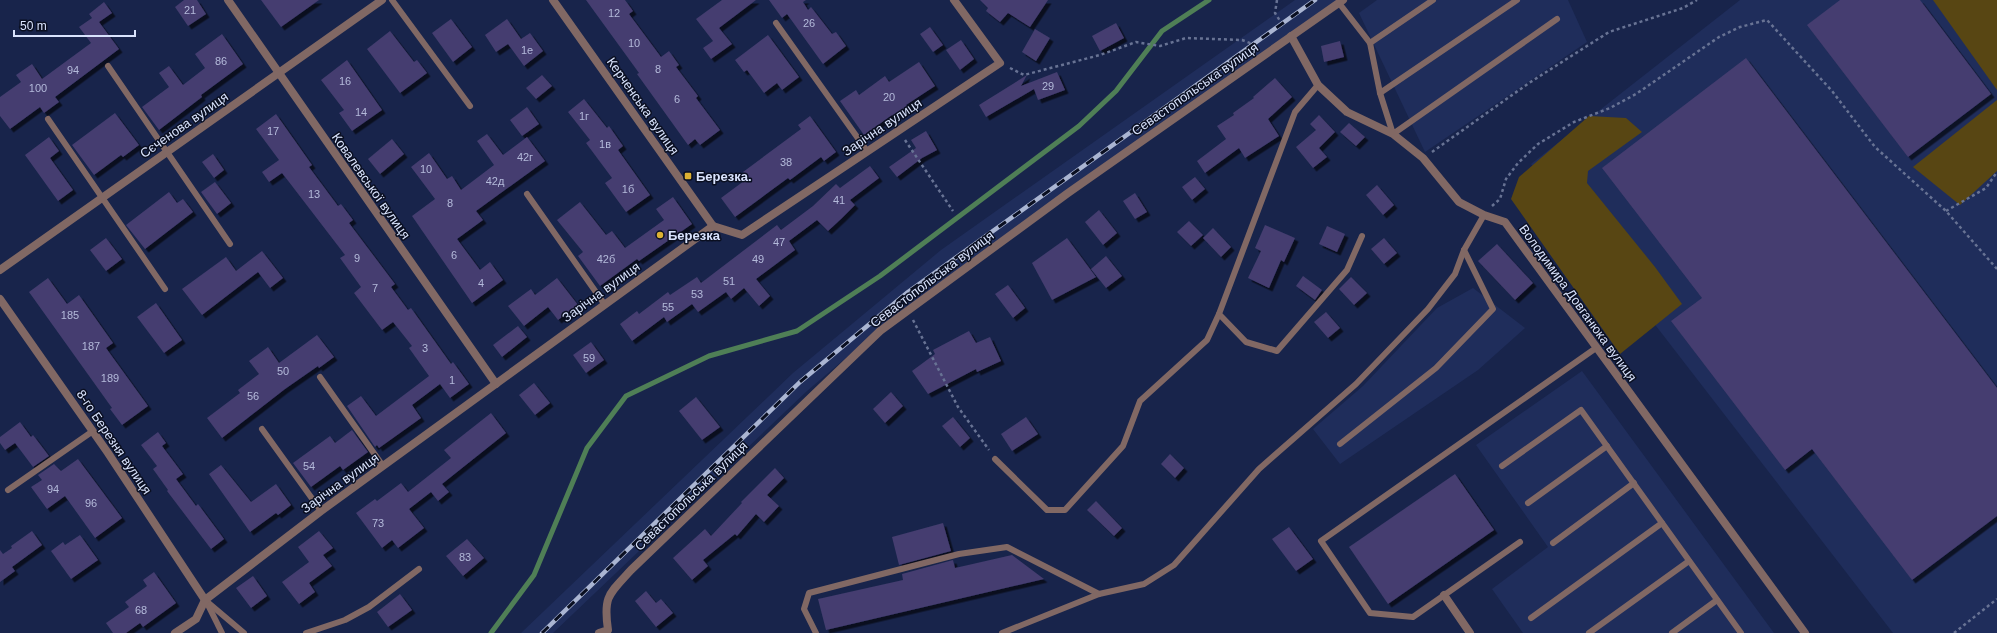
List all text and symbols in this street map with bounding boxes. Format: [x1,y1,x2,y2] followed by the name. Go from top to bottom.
[184,4,196,16] house number: 21
[608,7,620,19] house number: 12
[14,12,135,38] scale bar
[803,17,815,29] house number: 26
[20,19,47,33] text: 50 m
[628,37,640,49] house number: 10
[1129,40,1261,138] street label: Севастопольська вулиця
[521,44,533,56] house number: 1е
[215,55,227,67] house number: 86
[604,55,682,157] street label: Керченська вулиця
[655,63,661,75] house number: 8
[67,64,79,76] house number: 94
[339,75,351,87] house number: 16
[1042,80,1054,92] house number: 29
[29,82,47,94] house number: 100
[137,89,231,161] street label: Сєченова вулиця
[883,91,895,103] house number: 20
[674,93,680,105] house number: 6
[840,95,924,159] street label: Зарічна вулиця
[355,106,367,118] house number: 14
[579,110,589,122] house number: 1г
[267,125,279,137] house number: 17
[329,130,413,242] street label: Ковалевської вулиця
[599,138,611,150] house number: 1в
[517,151,533,163] house number: 42г
[780,156,792,168] house number: 38
[420,163,432,175] house number: 10
[696,169,752,184] place label: Березка.
[683,171,693,181] marker: Березка.
[486,175,505,187] house number: 42д
[622,183,634,195] house number: 1б
[308,188,320,200] house number: 13
[833,194,845,206] house number: 41
[447,197,453,209] house number: 8
[1516,222,1640,384] street label: Володимира Довганюка вулиця
[668,228,721,243] place label: Березка
[867,228,997,330] street label: Севастопольська вулиця
[655,230,665,240] marker: Березка
[773,236,785,248] house number: 47
[451,249,457,261] house number: 6
[354,252,360,264] house number: 9
[597,253,615,265] house number: 42б
[752,253,764,265] house number: 49
[559,259,643,325] street label: Зарічна вулиця
[723,275,735,287] house number: 51
[478,277,484,289] house number: 4
[372,282,378,294] house number: 7
[691,288,703,300] house number: 53
[662,301,674,313] house number: 55
[61,309,79,321] house number: 185
[82,340,100,352] house number: 187
[422,342,428,354] house number: 3
[583,352,595,364] house number: 59
[277,365,289,377] house number: 50
[101,372,119,384] house number: 189
[449,374,455,386] house number: 1
[73,387,155,497] street label: 8-го Березня вулиця
[247,390,259,402] house number: 56
[632,438,750,554] street label: Севастопольська вулиця
[298,450,382,516] street label: Зарічна вулиця
[303,460,315,472] house number: 54
[47,483,59,495] house number: 94
[85,497,97,509] house number: 96
[372,517,384,529] house number: 73
[459,551,471,563] house number: 83
[135,604,147,616] house number: 68

